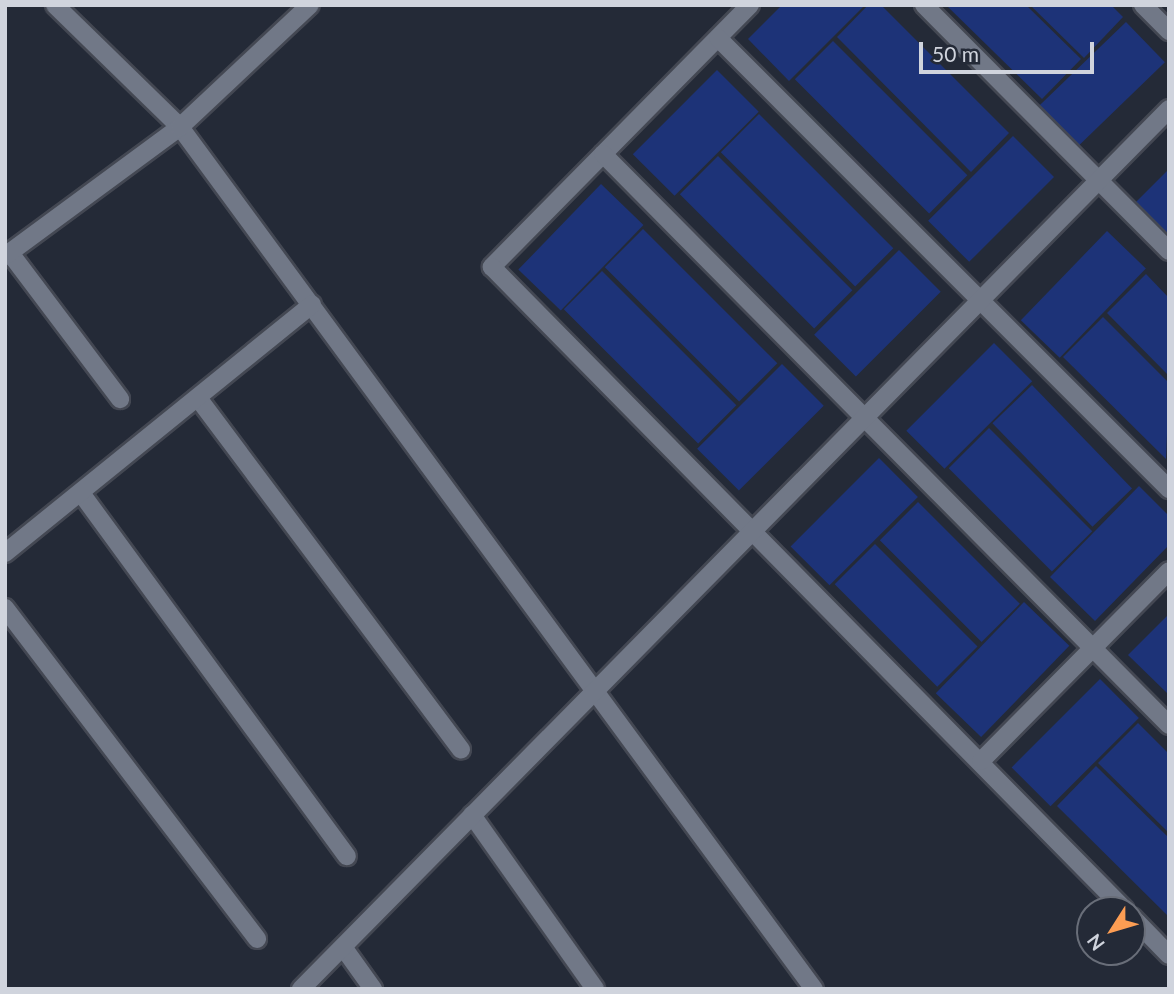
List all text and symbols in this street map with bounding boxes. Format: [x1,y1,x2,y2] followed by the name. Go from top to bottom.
[922,28,1097,72] scale bar
[932,41,979,66] text: 50 m
[1076,896,1146,966] north arrow
[1082,930,1109,956] text: N

